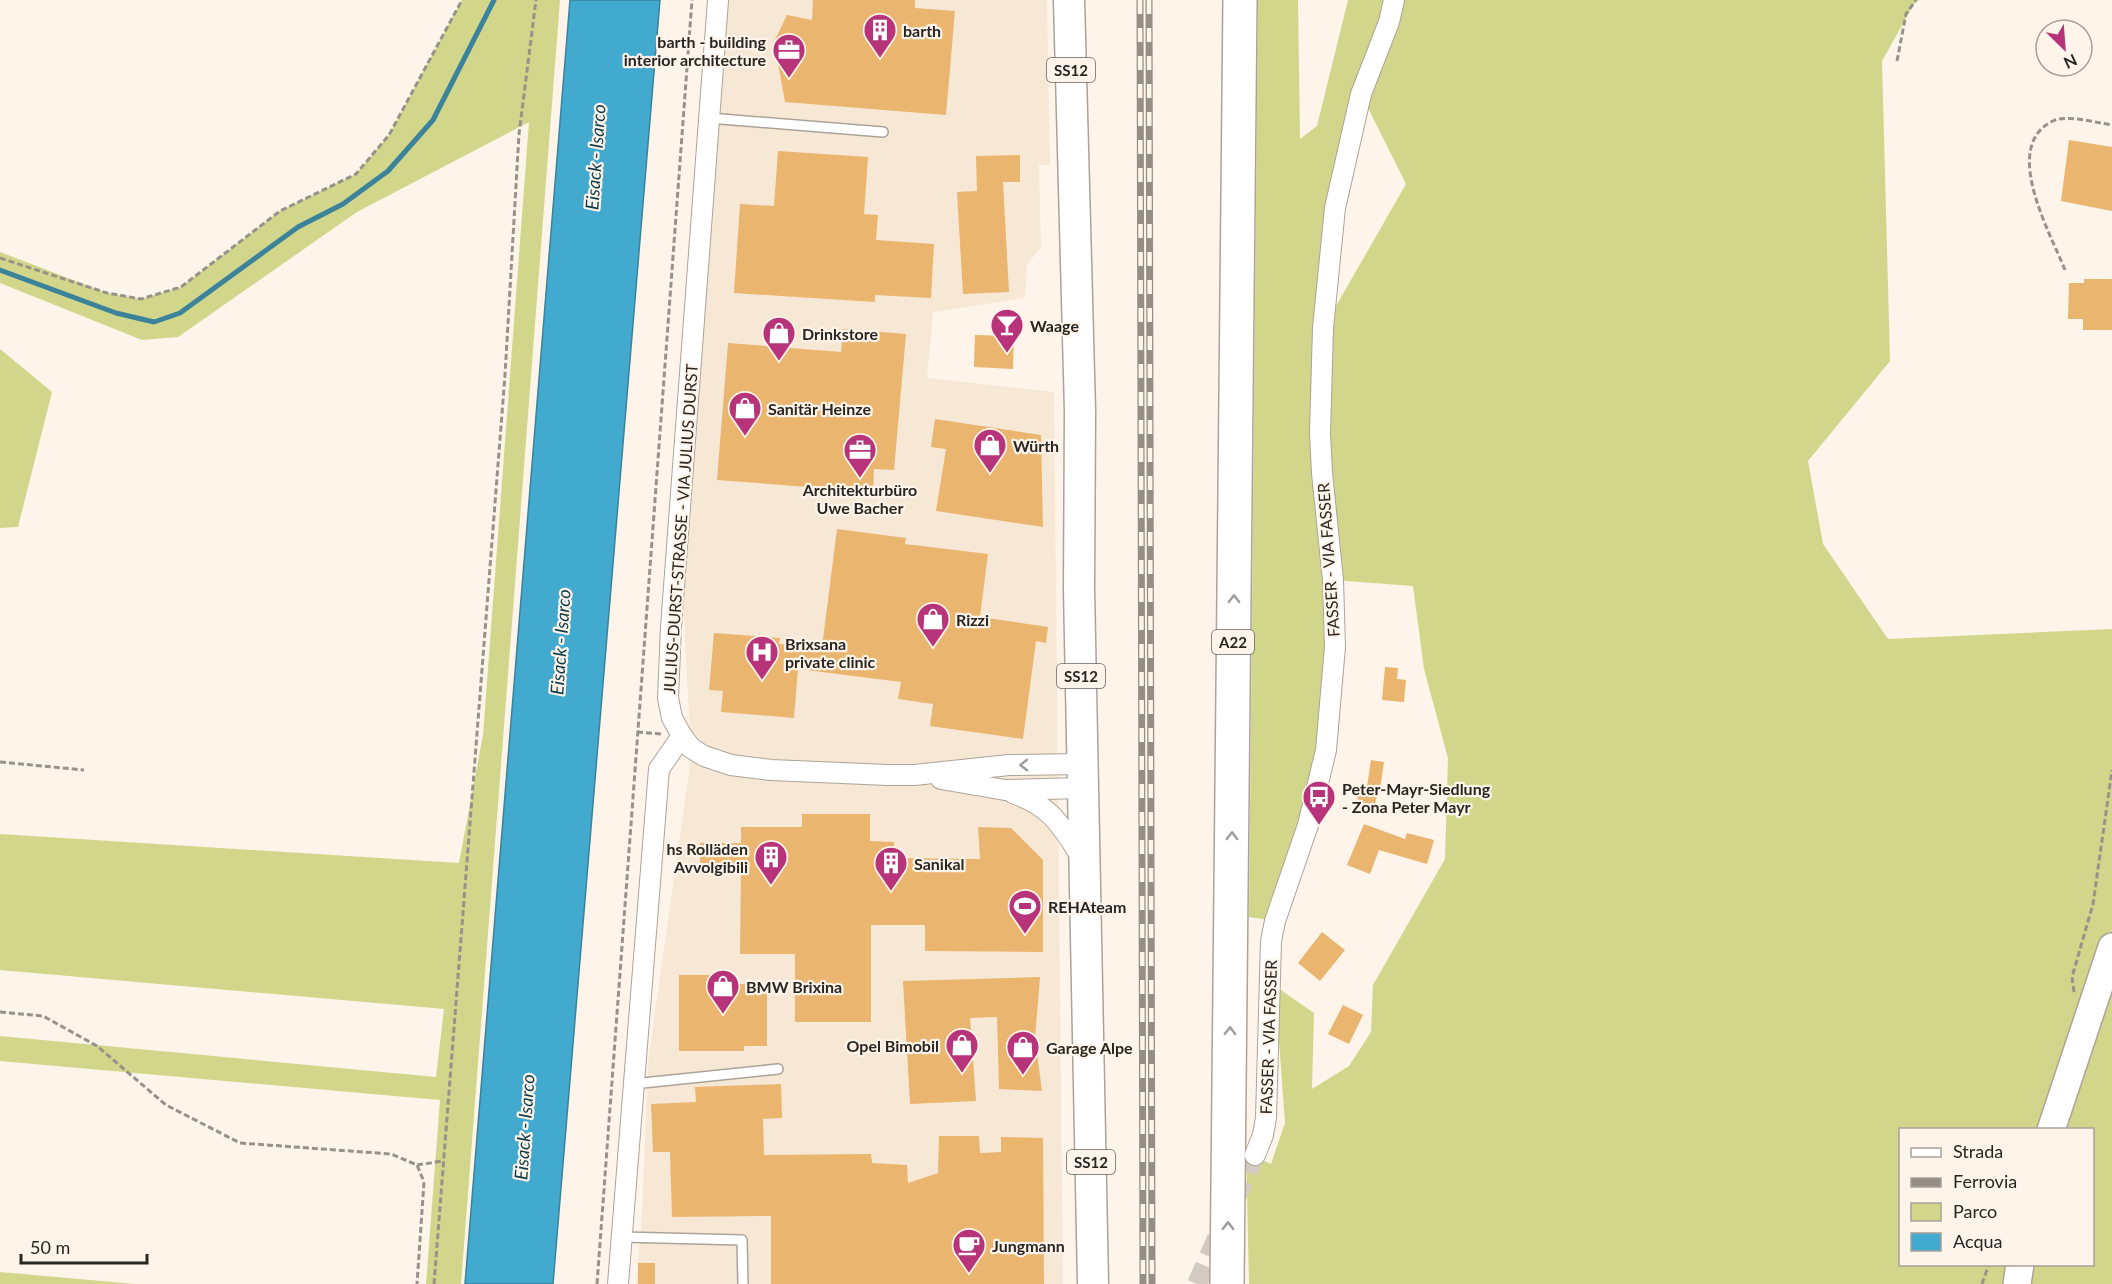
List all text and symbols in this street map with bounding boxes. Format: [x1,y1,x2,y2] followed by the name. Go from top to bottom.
[862,12,898,59] building icon: barth
[2034,18,2094,78] north arrow
[903,21,941,40] place label: barth
[624,32,767,69] place label: barth - building interior architecture
[771,32,807,79] office icon: barth - building interior architecture
[2061,51,2080,73] text: N
[1047,58,1095,82] road number: SS12
[580,103,610,211] water label: Eisack - Isarco
[989,307,1025,354] bar icon: Waage
[761,315,797,362] shop icon: Drinkstore
[1030,316,1079,335] place label: Waage
[802,324,878,343] place label: Drinkstore
[659,363,701,695] street label: JULIUS-DURST-STRASSE - VIA JULIUS DURST
[727,390,763,437] shop icon: Sanitär Heinze
[768,399,871,418] place label: Sanitär Heinze
[972,427,1008,474] shop icon: Würth
[842,432,878,479] office icon: Architekturbüro Uwe Bacher
[1013,436,1059,455] place label: Würth
[802,480,917,517] place label: Architekturbüro Uwe Bacher
[1313,482,1343,638] street label: FASSER - VIA FASSER
[545,588,575,696] water label: Eisack - Isarco
[1228,594,1240,603] one-way arrow
[915,601,951,648] shop icon: Rizzi
[956,610,989,629] place label: Rizzi
[1212,630,1254,654] road number: A22
[744,634,780,681] hospital icon: Brixsana private clinic
[785,634,876,671] place label: Brixsana private clinic
[1057,664,1105,688] road number: SS12
[1019,758,1028,771] one-way arrow
[1301,779,1337,826] bus stop icon: Peter-Mayr-Siedlung - Zona Peter Mayr
[1342,779,1491,816] place label: Peter-Mayr-Siedlung - Zona Peter Mayr
[1226,831,1238,840] one-way arrow
[666,839,748,876] place label: hs Rolläden Avvolgibili
[753,839,789,886] building icon: hs Rolläden Avvolgibili
[873,845,909,892] building icon: Sanikal
[914,854,965,873] place label: Sanikal
[1007,888,1043,935] sports icon: REHAteam
[1048,897,1126,916] place label: REHAteam
[1256,960,1280,1114] street label: FASSER - VIA FASSER
[705,968,741,1015] shop icon: BMW Brixina
[746,977,842,996] place label: BMW Brixina
[1224,1026,1236,1035] one-way arrow
[944,1027,980,1074] shop icon: Opel Bimobil
[1005,1029,1041,1076] shop icon: Garage Alpe
[847,1036,939,1055] place label: Opel Bimobil
[1046,1038,1133,1057] place label: Garage Alpe
[509,1073,539,1181] water label: Eisack - Isarco
[1899,1128,2094,1266] legend
[1953,1140,2003,1162] text: Strada
[1067,1150,1115,1174] road number: SS12
[1953,1170,2017,1192] text: Ferrovia
[1953,1200,1997,1222] text: Parco
[1222,1221,1234,1230] one-way arrow
[21,1227,147,1265] scale bar
[951,1227,987,1274] cafe icon: Jungmann
[1953,1230,2002,1252] text: Acqua
[30,1236,70,1258] text: 50 m
[992,1236,1065,1255] place label: Jungmann

